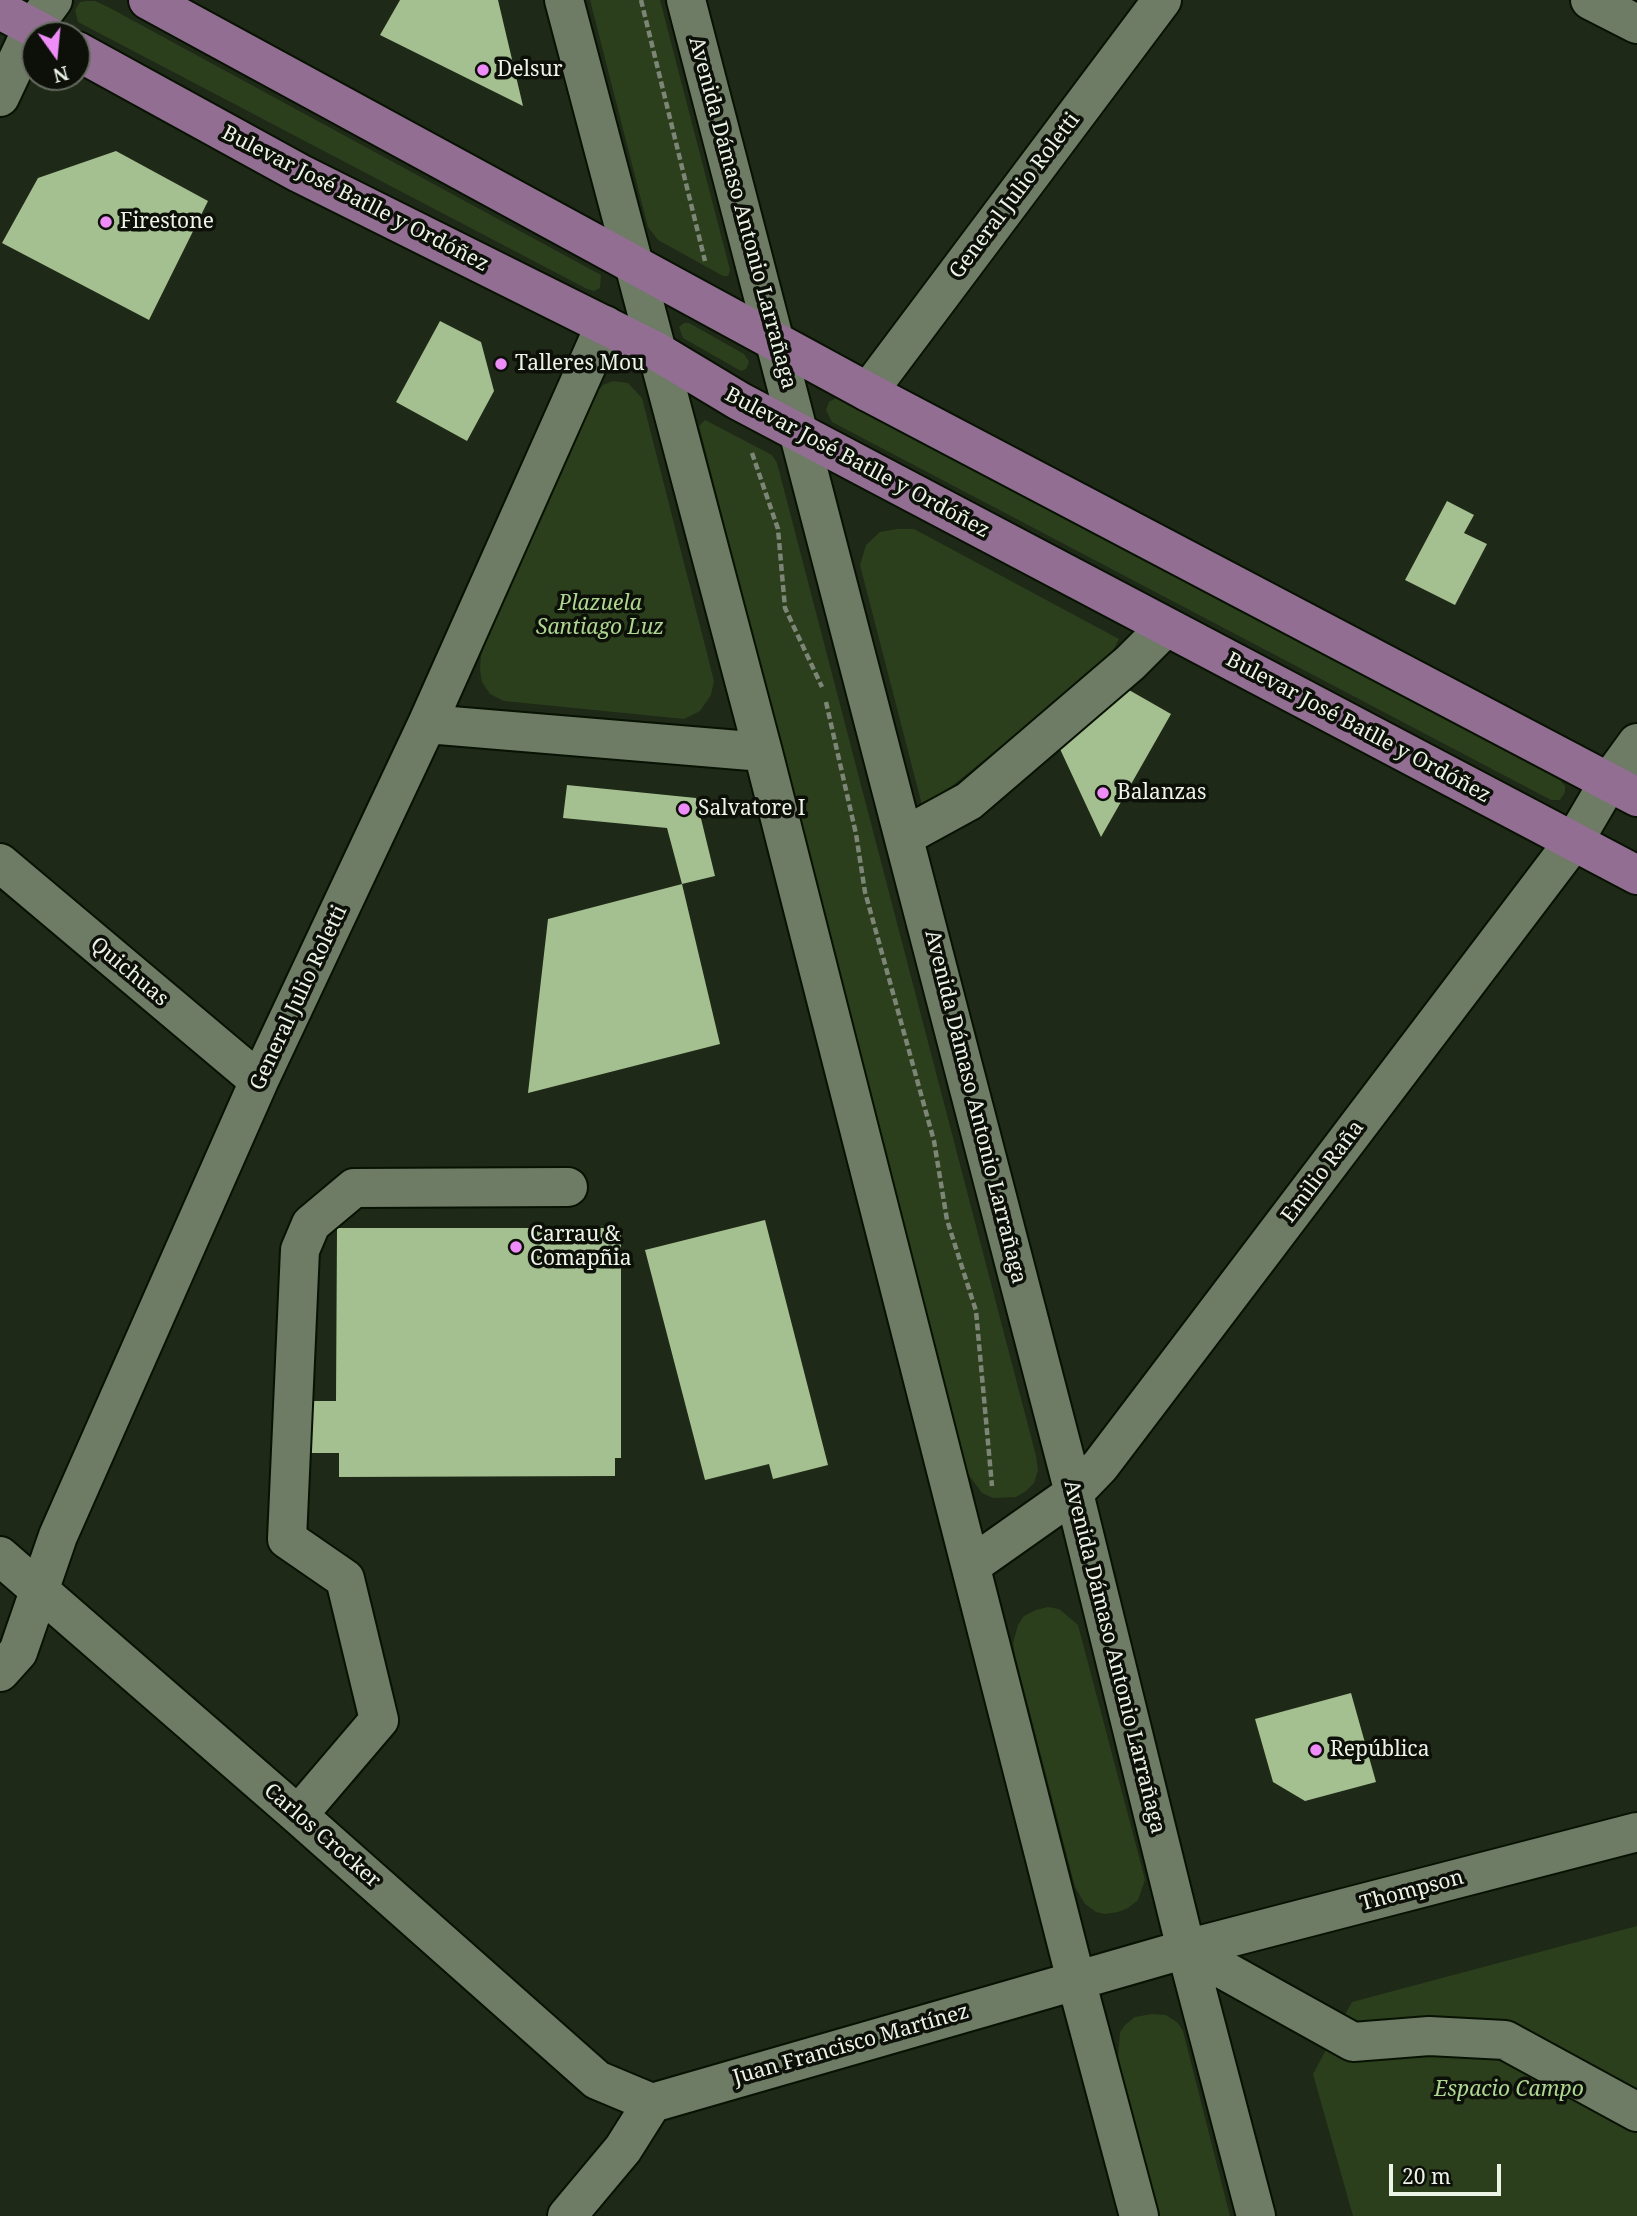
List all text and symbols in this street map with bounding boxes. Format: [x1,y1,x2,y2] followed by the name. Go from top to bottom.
[21,21,91,91] north arrow
[683,34,801,392] street label: Avenida Dámaso Antonio Larrañaga
[497,57,563,83] place label: Delsur
[50,60,72,89] text: N
[475,62,491,78] marker: Delsur
[944,108,1086,284] street label: General Julio Roletti
[217,121,493,277] street label: Bulevar José Batlle y Ordóñez
[120,209,214,235] place label: Firestone
[98,214,114,230] marker: Firestone
[515,351,645,377] place label: Talleres Mou
[493,356,509,372] marker: Talleres Mou
[720,382,994,544] street label: Bulevar José Batlle y Ordóñez
[536,591,664,641] park label: Plazuela Santiago Luz
[1221,647,1495,809] street label: Bulevar José Batlle y Ordóñez
[1117,780,1206,806] place label: Balanzas
[1095,785,1111,801] marker: Balanzas
[698,796,806,822] place label: Salvatore I
[676,801,692,817] marker: Salvatore I
[245,902,353,1094] street label: General Julio Roletti
[919,928,1031,1286] street label: Avenida Dámaso Antonio Larrañaga
[85,932,173,1012] street label: Quichuas
[1276,1116,1370,1228] street label: Emilio Raña
[530,1222,632,1272] place label: Carrau & Comapñia
[508,1239,524,1255] marker: Carrau & Comapñia
[1058,1478,1170,1836] street label: Avenida Dámaso Antonio Larrañaga
[1330,1737,1430,1763] place label: República
[1308,1742,1324,1758] marker: República
[258,1778,386,1894] street label: Carlos Crocker
[1357,1865,1467,1917] street label: Thompson
[730,1999,972,2091] street label: Juan Francisco Martínez
[1434,2077,1584,2103] park label: Espacio Campo
[1392,2150,1504,2194] scale bar
[1402,2162,1451,2190] text: 20 m

